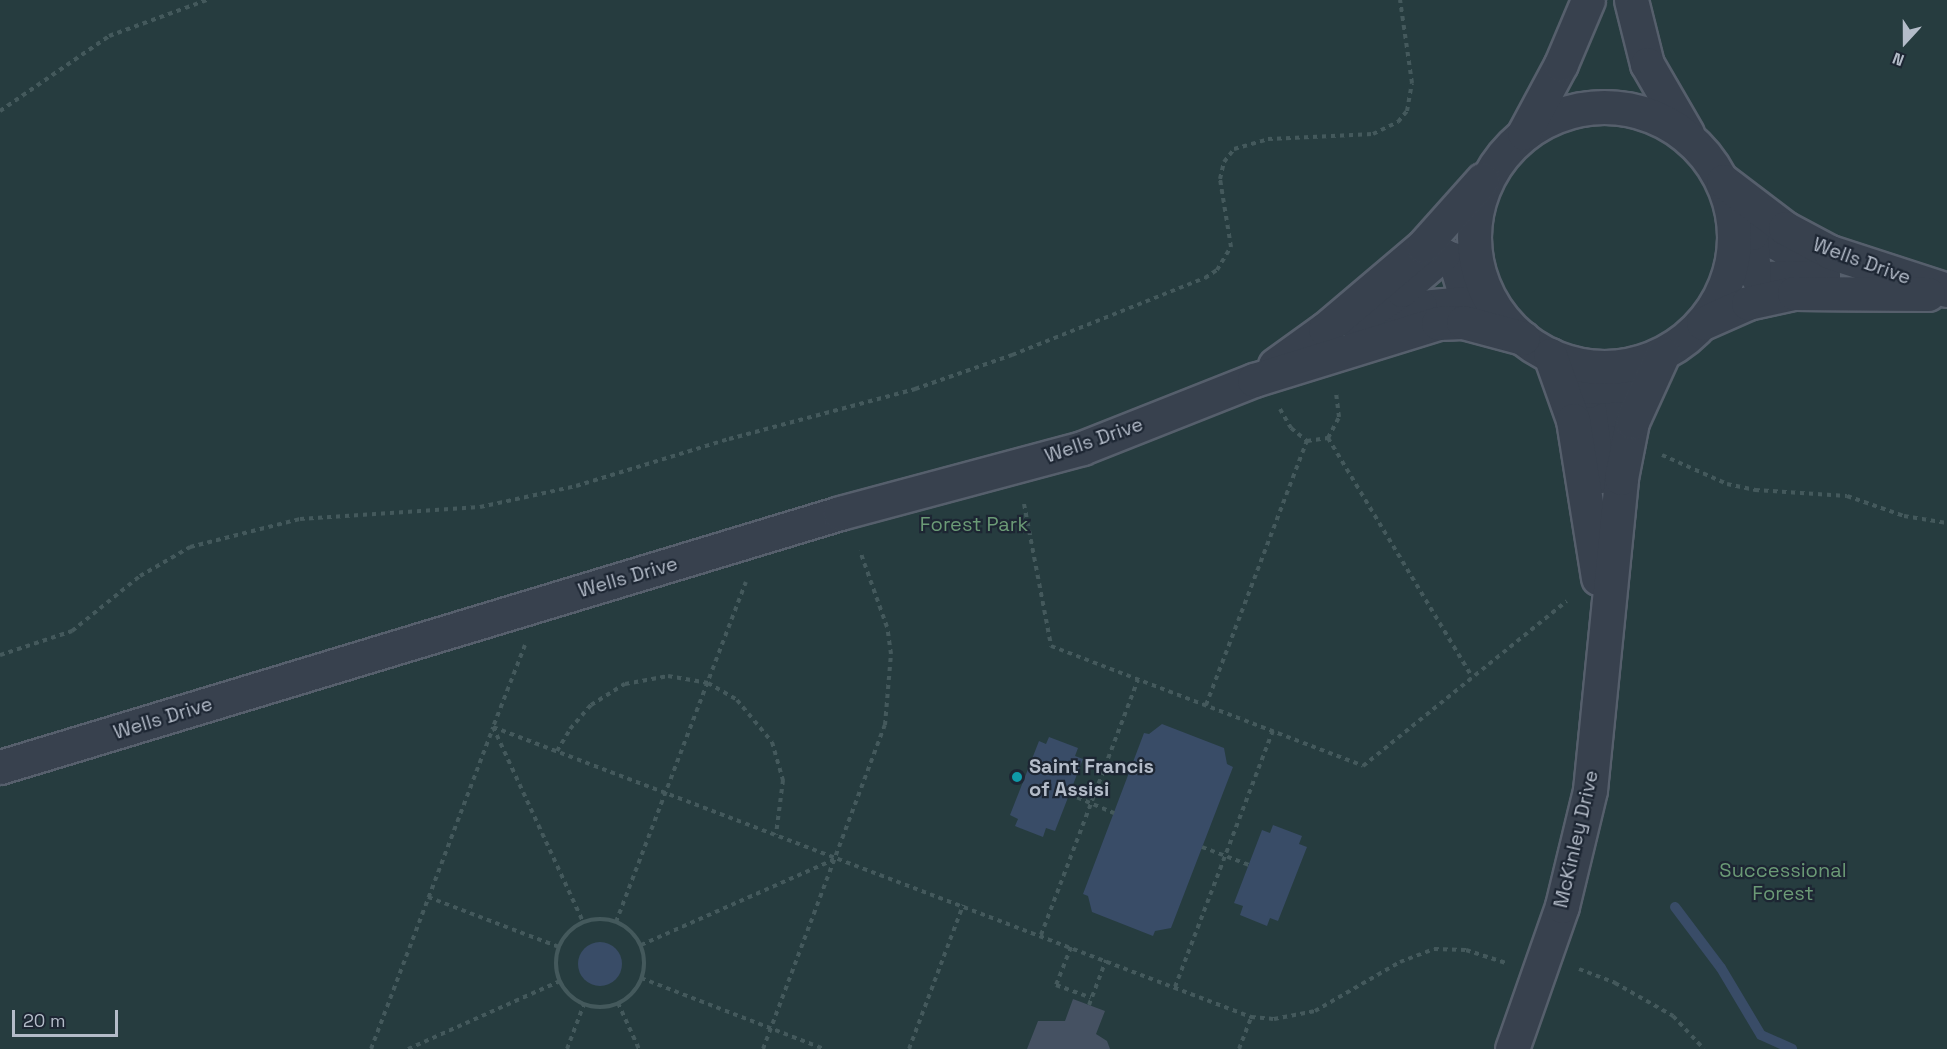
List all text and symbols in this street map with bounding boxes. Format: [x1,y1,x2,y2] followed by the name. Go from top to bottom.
[1875,12,1935,72] north arrow
[1890,48,1907,71] text: N
[1810,232,1914,290] street label: Wells Drive
[1042,412,1146,468] street label: Wells Drive
[920,512,1028,536] park label: Forest Park
[575,551,681,603] street label: Wells Drive
[111,692,215,744] street label: Wells Drive
[1029,754,1154,801] place label: Saint Francis of Assisi
[1548,768,1604,910] street label: McKinley Drive
[1010,770,1024,784] marker: Saint Francis of Assisi
[1719,859,1847,906] park label: Successional Forest
[15,998,122,1036] scale bar
[23,1009,66,1032] text: 20 m

